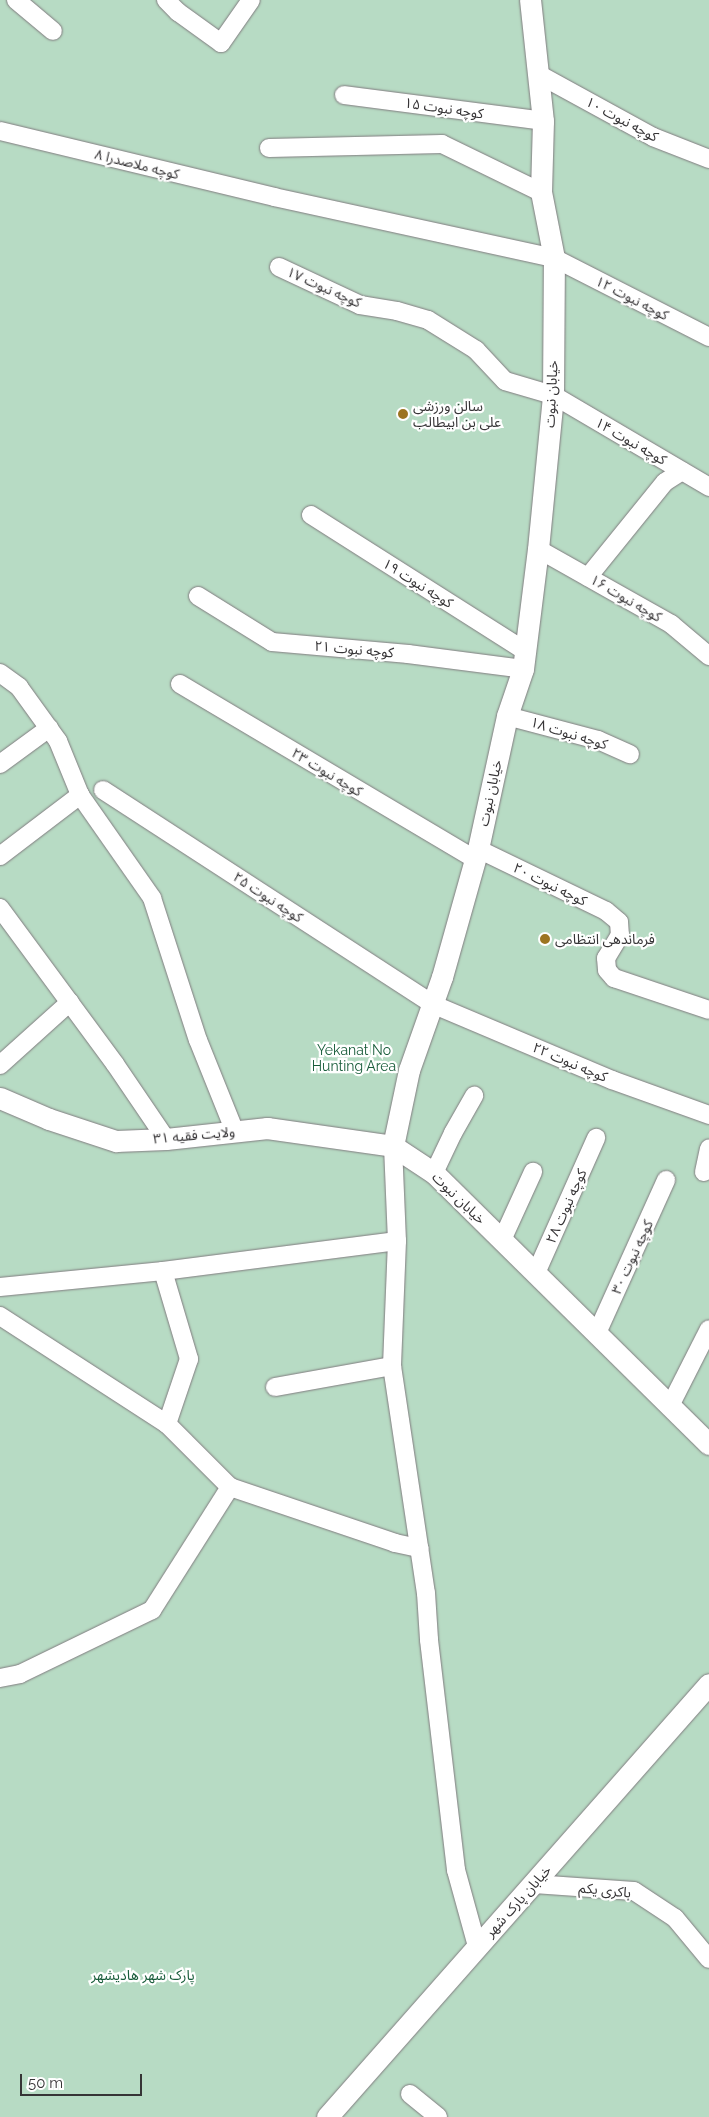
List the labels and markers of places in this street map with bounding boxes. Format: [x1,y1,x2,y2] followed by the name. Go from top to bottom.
[413,398,501,431] place label: سالن ورزشی علی بن ابیطالب
[397,408,409,420] marker: سالن ورزشی علی بن ابیطالب
[555,931,655,947] place label: فرماندهی انتظامی
[539,933,551,945] marker: فرماندهی انتظامی

